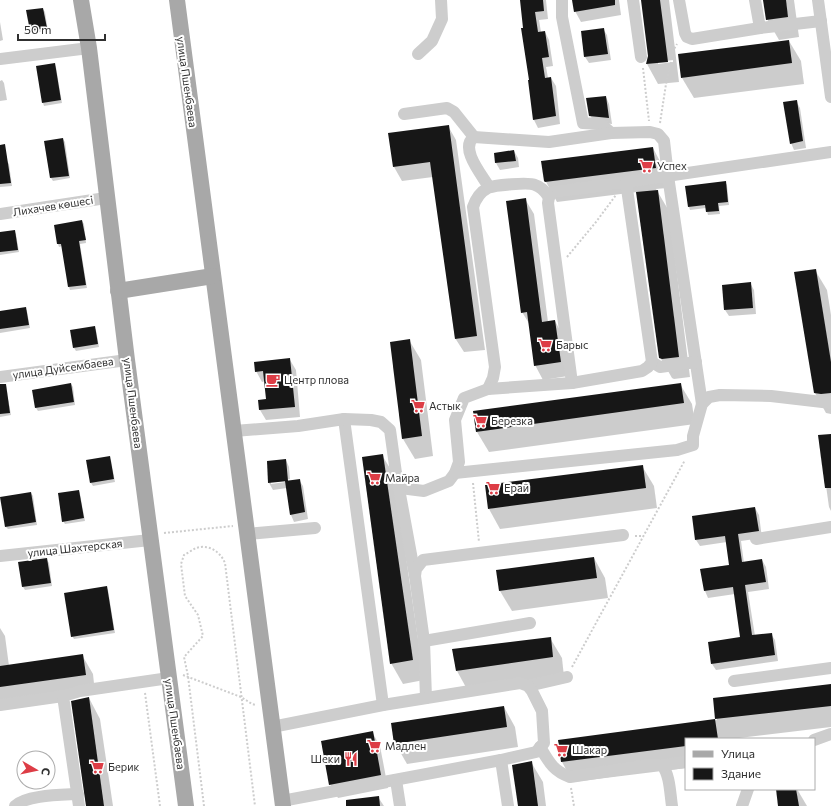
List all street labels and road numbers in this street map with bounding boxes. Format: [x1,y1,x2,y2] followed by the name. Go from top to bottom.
[175,36,200,128] street label: улица Пшенбаева
[12,193,94,218] street label: Лихачев көшесі
[12,354,114,381] street label: улица Дуйсембаева
[121,357,146,449] street label: улица Пшенбаева
[27,536,123,559] street label: улица Шахтерская
[163,678,188,770] street label: улица Пшенбаева

